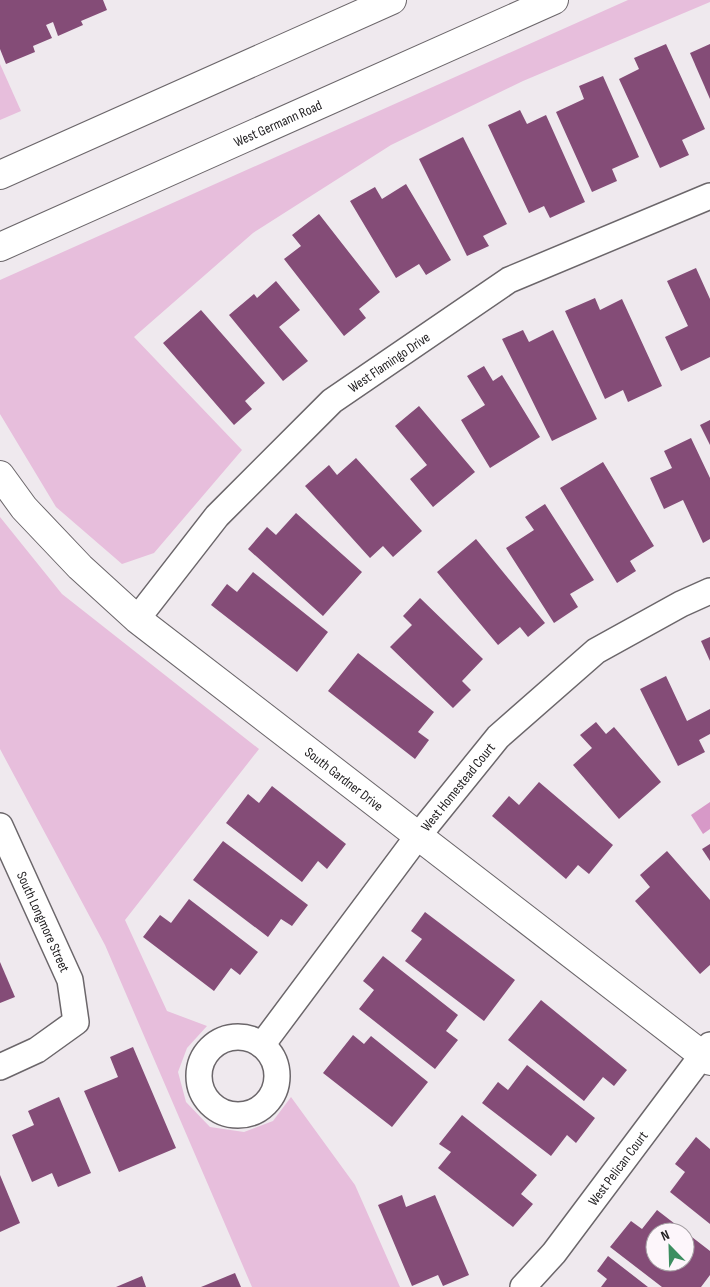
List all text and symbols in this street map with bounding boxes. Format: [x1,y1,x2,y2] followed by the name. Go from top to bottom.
[231,97,325,151] street label: West Germann Road
[345,329,433,396] street label: West Flamingo Drive
[417,740,499,835] street label: West Homestead Court
[301,744,387,815] street label: South Gardner Drive
[13,869,73,975] street label: South Longmore Street
[584,1128,651,1209] street label: West Pelican Court
[645,1222,695,1272] north arrow
[658,1226,672,1245] text: N

